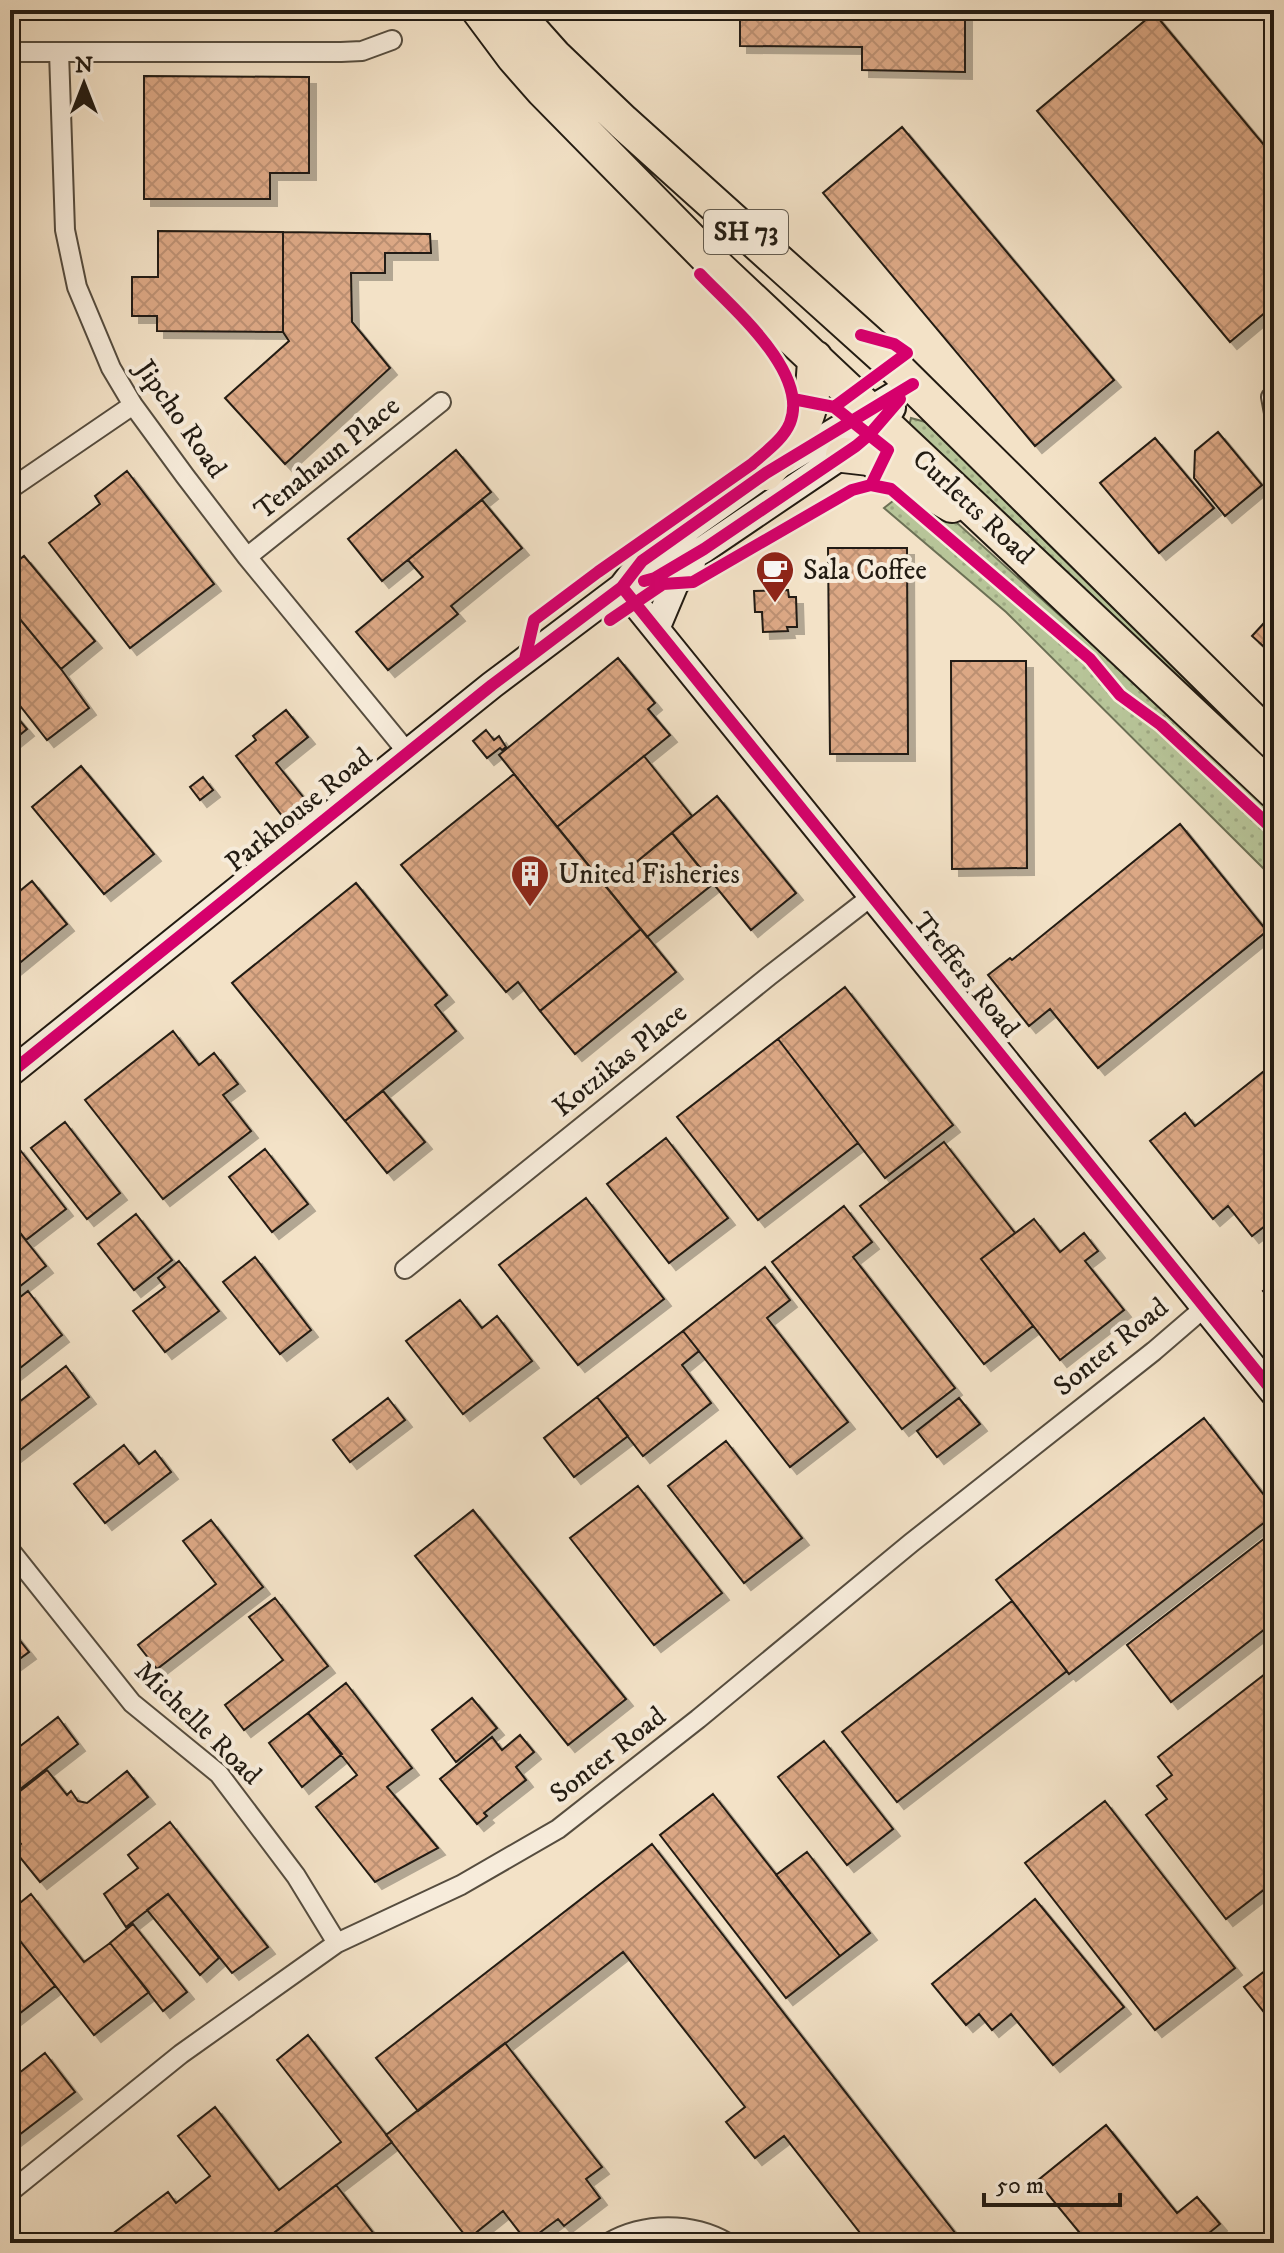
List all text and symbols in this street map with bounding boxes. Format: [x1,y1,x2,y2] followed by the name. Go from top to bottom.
[44,44,124,124] north arrow
[75,52,93,79] text: N
[704,210,788,254] road number: SH 73
[126,351,234,485] street label: Jipcho Road
[247,389,407,527] street label: Tenahaun Place
[905,442,1041,572] street label: Curletts Road
[754,549,796,604] cafe icon: Sala Coffee
[803,553,927,588] place label: Sala Coffee
[218,740,380,880] street label: Parkhouse Road
[509,853,551,908] building icon: United Fisheries
[558,857,740,892] place label: United Fisheries
[905,905,1027,1045] street label: Treffers Road
[546,995,694,1125] street label: Kotzikas Place
[1046,1290,1176,1404] street label: Sonter Road
[127,1654,269,1792] street label: Michelle Road
[543,1699,673,1811] street label: Sonter Road
[984,2157,1120,2207] scale bar
[996,2171,1044,2201] text: 50 m

